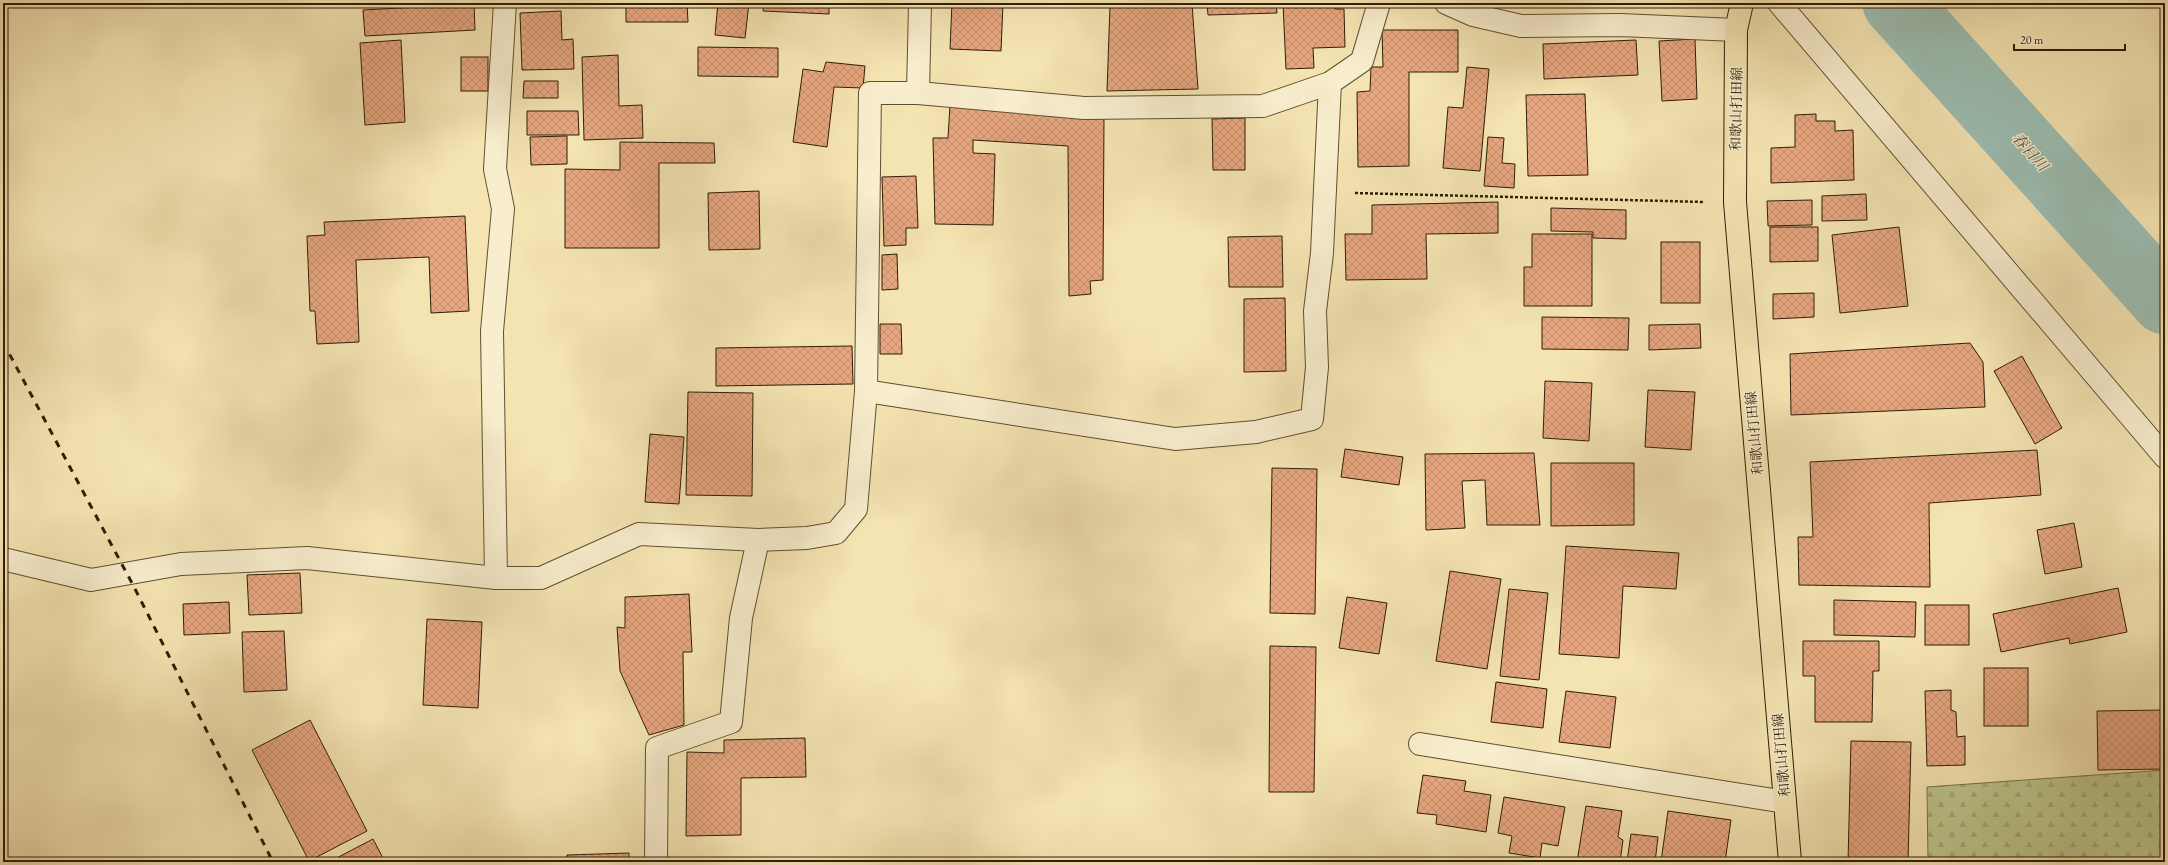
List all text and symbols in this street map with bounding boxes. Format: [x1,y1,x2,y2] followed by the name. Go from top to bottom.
[2014,26,2125,52] scale bar
[2020,32,2044,48] text: 20 m
[1726,67,1746,151] street label: 和歌山打田線
[2008,129,2054,176] water label: 春日川
[1741,390,1767,476] street label: 和歌山打田線
[1768,712,1794,798] street label: 和歌山打田線

